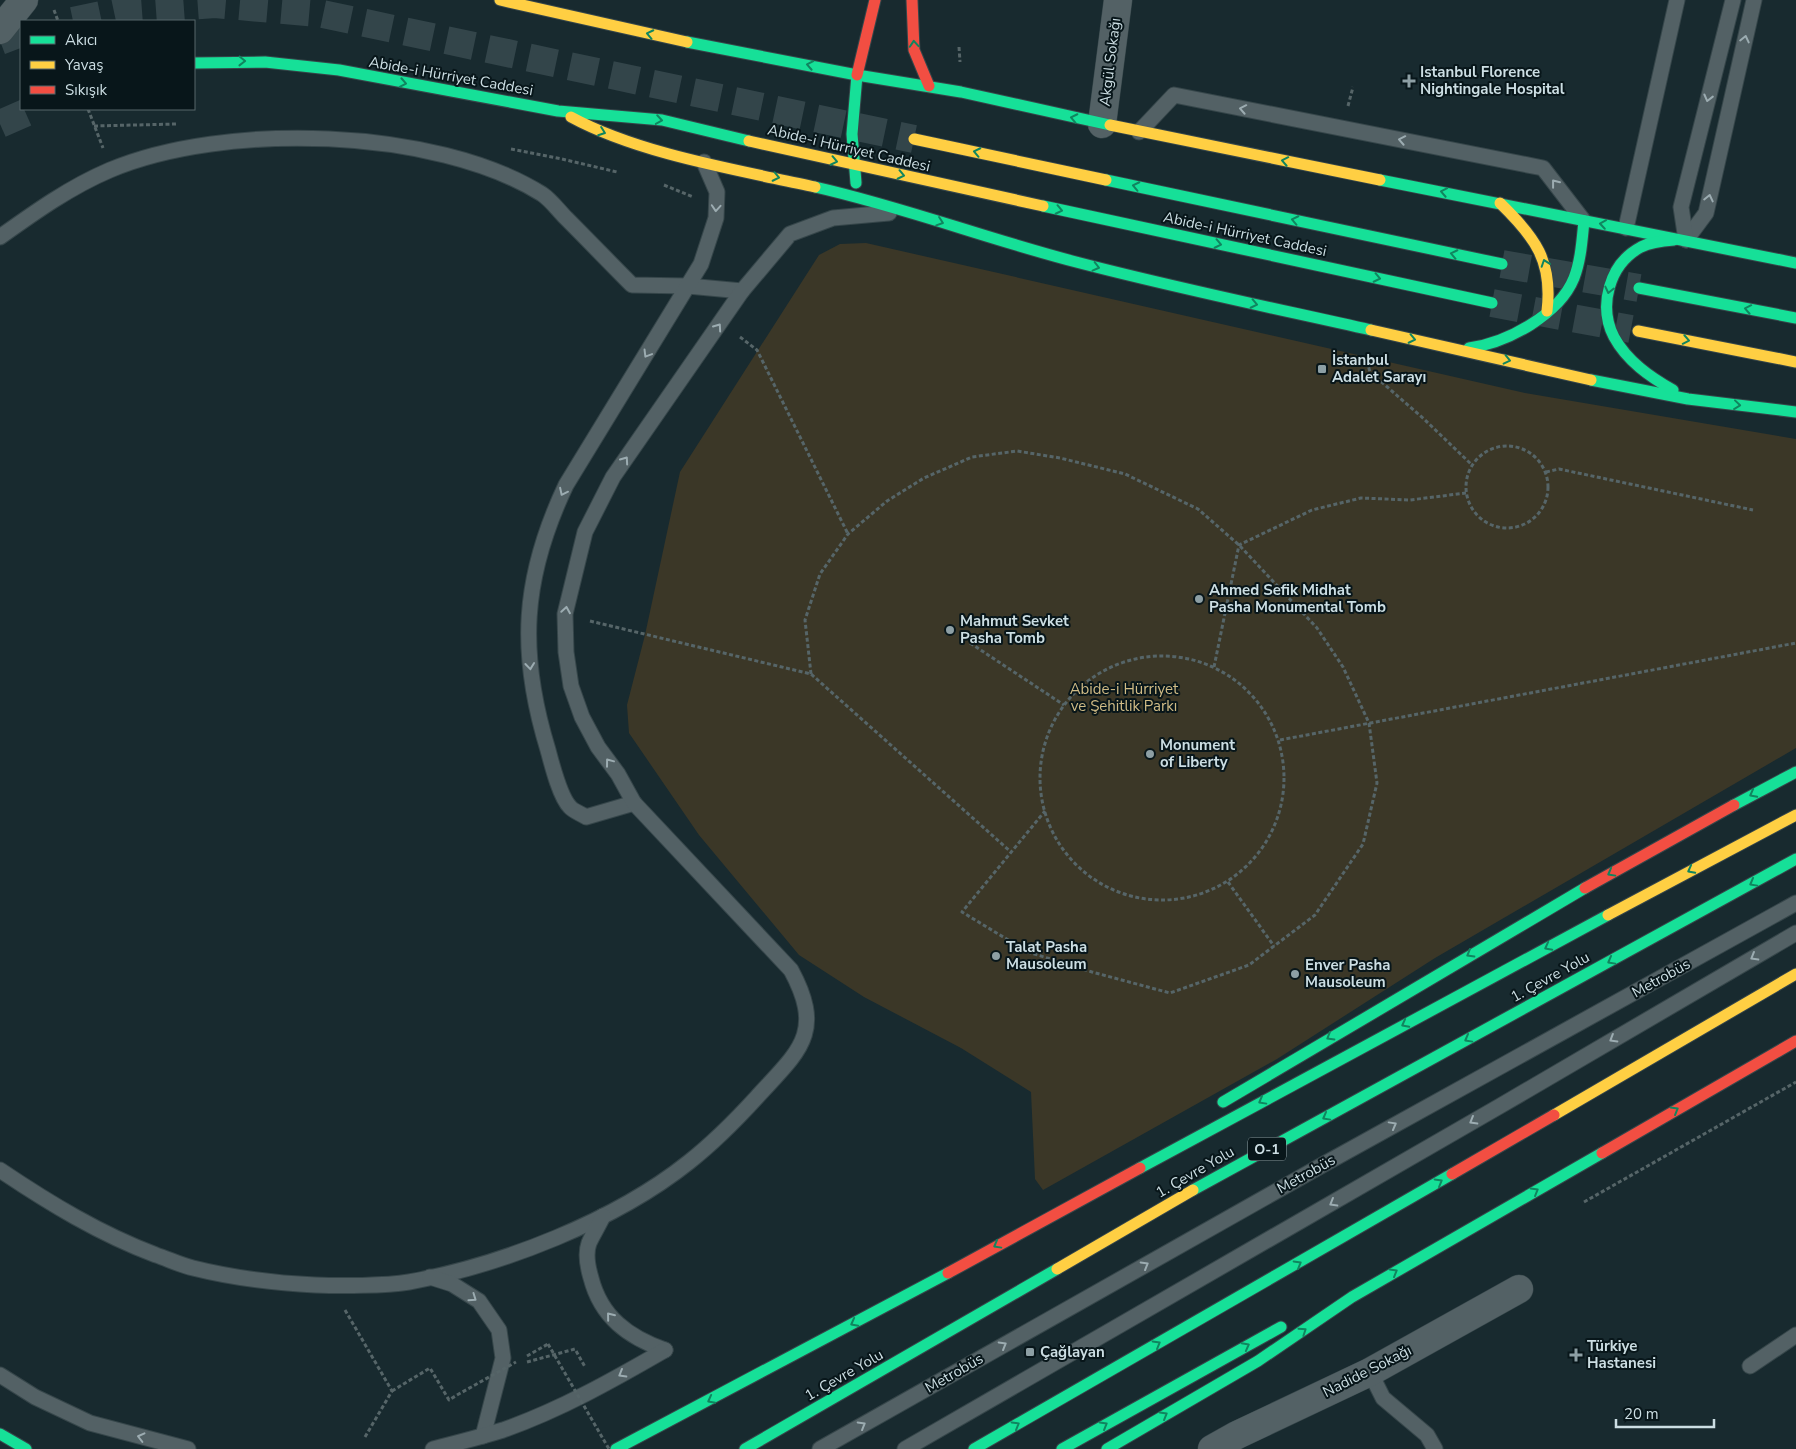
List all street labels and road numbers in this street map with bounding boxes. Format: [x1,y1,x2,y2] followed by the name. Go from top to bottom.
[1095,17,1125,107] street label: Akgül Sokağı
[367,52,535,100] street label: Abide-i Hürriyet Caddesi
[766,120,932,176] street label: Abide-i Hürriyet Caddesi
[1162,207,1328,261] street label: Abide-i Hürriyet Caddesi
[1507,947,1593,1007] street label: 1. Çevre Yolu
[1628,954,1694,1002] street label: Metrobüs
[1248,1138,1286,1160] road number: O-1
[1152,1141,1238,1203] street label: 1. Çevre Yolu
[1273,1150,1339,1198] street label: Metrobüs
[1319,1340,1415,1402] street label: Nadide Sokağı
[801,1344,887,1406] street label: 1. Çevre Yolu
[921,1348,987,1398] street label: Metrobüs

